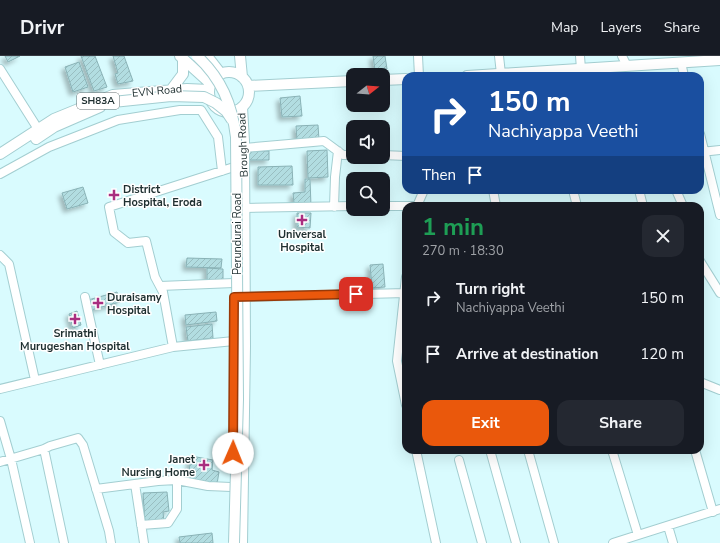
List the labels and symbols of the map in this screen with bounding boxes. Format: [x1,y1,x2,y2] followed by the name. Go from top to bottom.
[346,68,390,112] north arrow
[131,81,183,101] street label: EVN Road
[77,93,119,109] road number: SH83A
[234,112,252,178] street label: Brough Road
[123,182,202,210] place label: District Hospital, Eroda
[108,189,120,201] marker: District Hospital, Eroda
[230,193,245,275] street label: Perundurai Road
[296,214,308,226] marker: Universal Hospital
[278,227,327,255] place label: Universal Hospital
[339,277,373,311] pin
[107,290,162,318] place label: Duraisamy Hospital
[92,297,104,309] marker: Duraisamy Hospital
[69,313,81,325] marker: Srimathi Murugeshan Hospital
[20,326,130,354] place label: Srimathi Murugeshan Hospital
[212,432,254,474] position arrow
[121,452,196,480] place label: Janet Nursing Home
[198,459,210,471] marker: Janet Nursing Home

